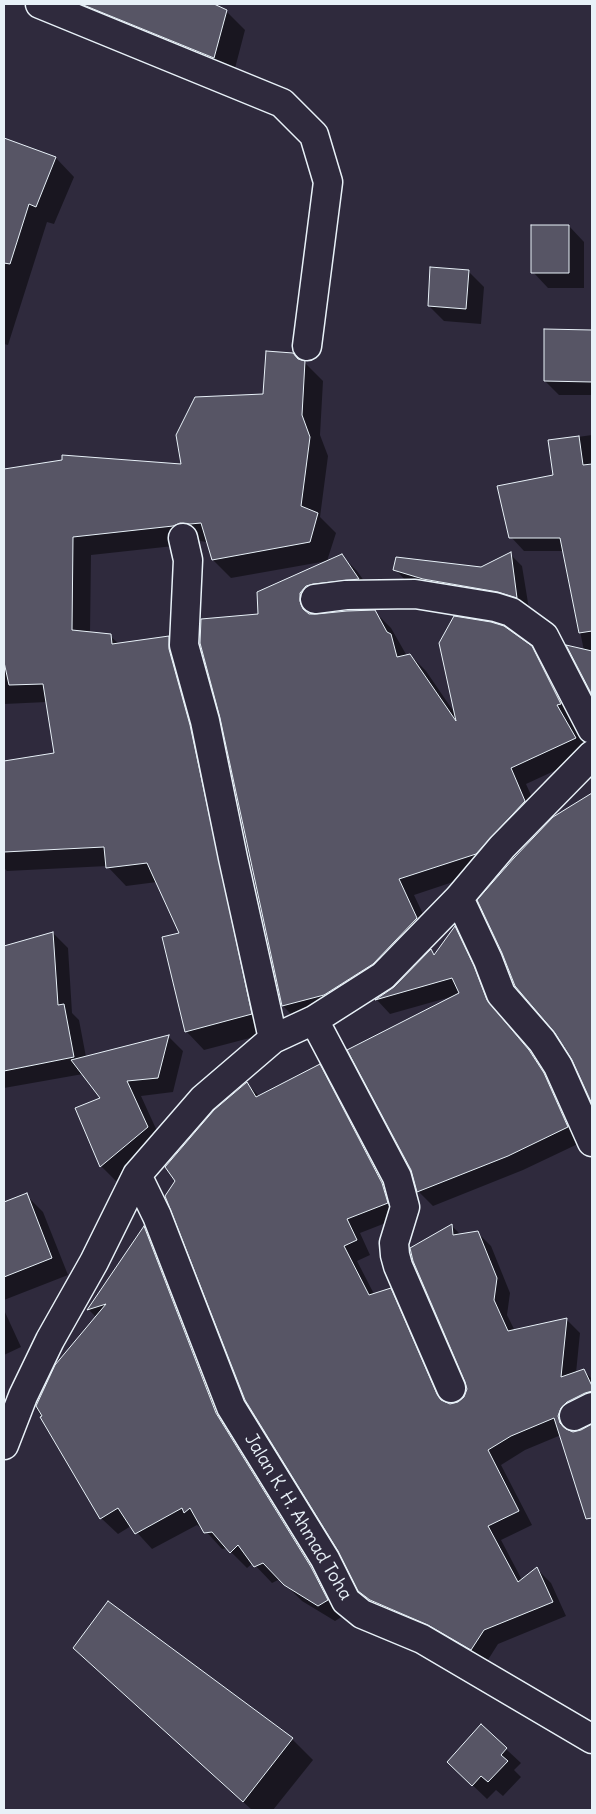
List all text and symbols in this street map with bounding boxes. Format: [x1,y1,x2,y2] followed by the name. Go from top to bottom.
[240,1430,356,1604] street label: Jalan K. H. Ahmad Toha

